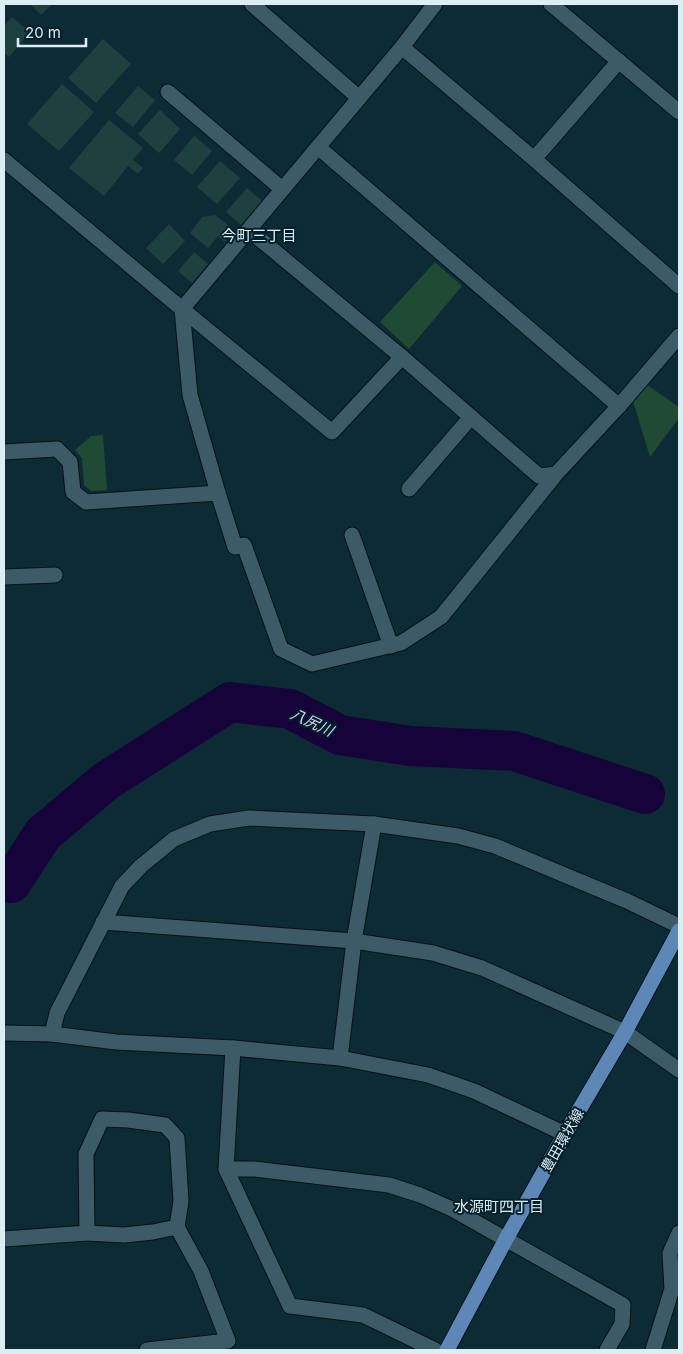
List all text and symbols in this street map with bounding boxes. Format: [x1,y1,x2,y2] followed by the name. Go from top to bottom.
[18,15,85,47] scale bar
[25,23,61,42] text: 20 m
[221,226,297,245] district label: 今町三丁目
[288,704,338,741] water label: 八尻川
[537,1105,587,1175] street label: 豊田環状線
[454,1197,544,1216] district label: 水源町四丁目

